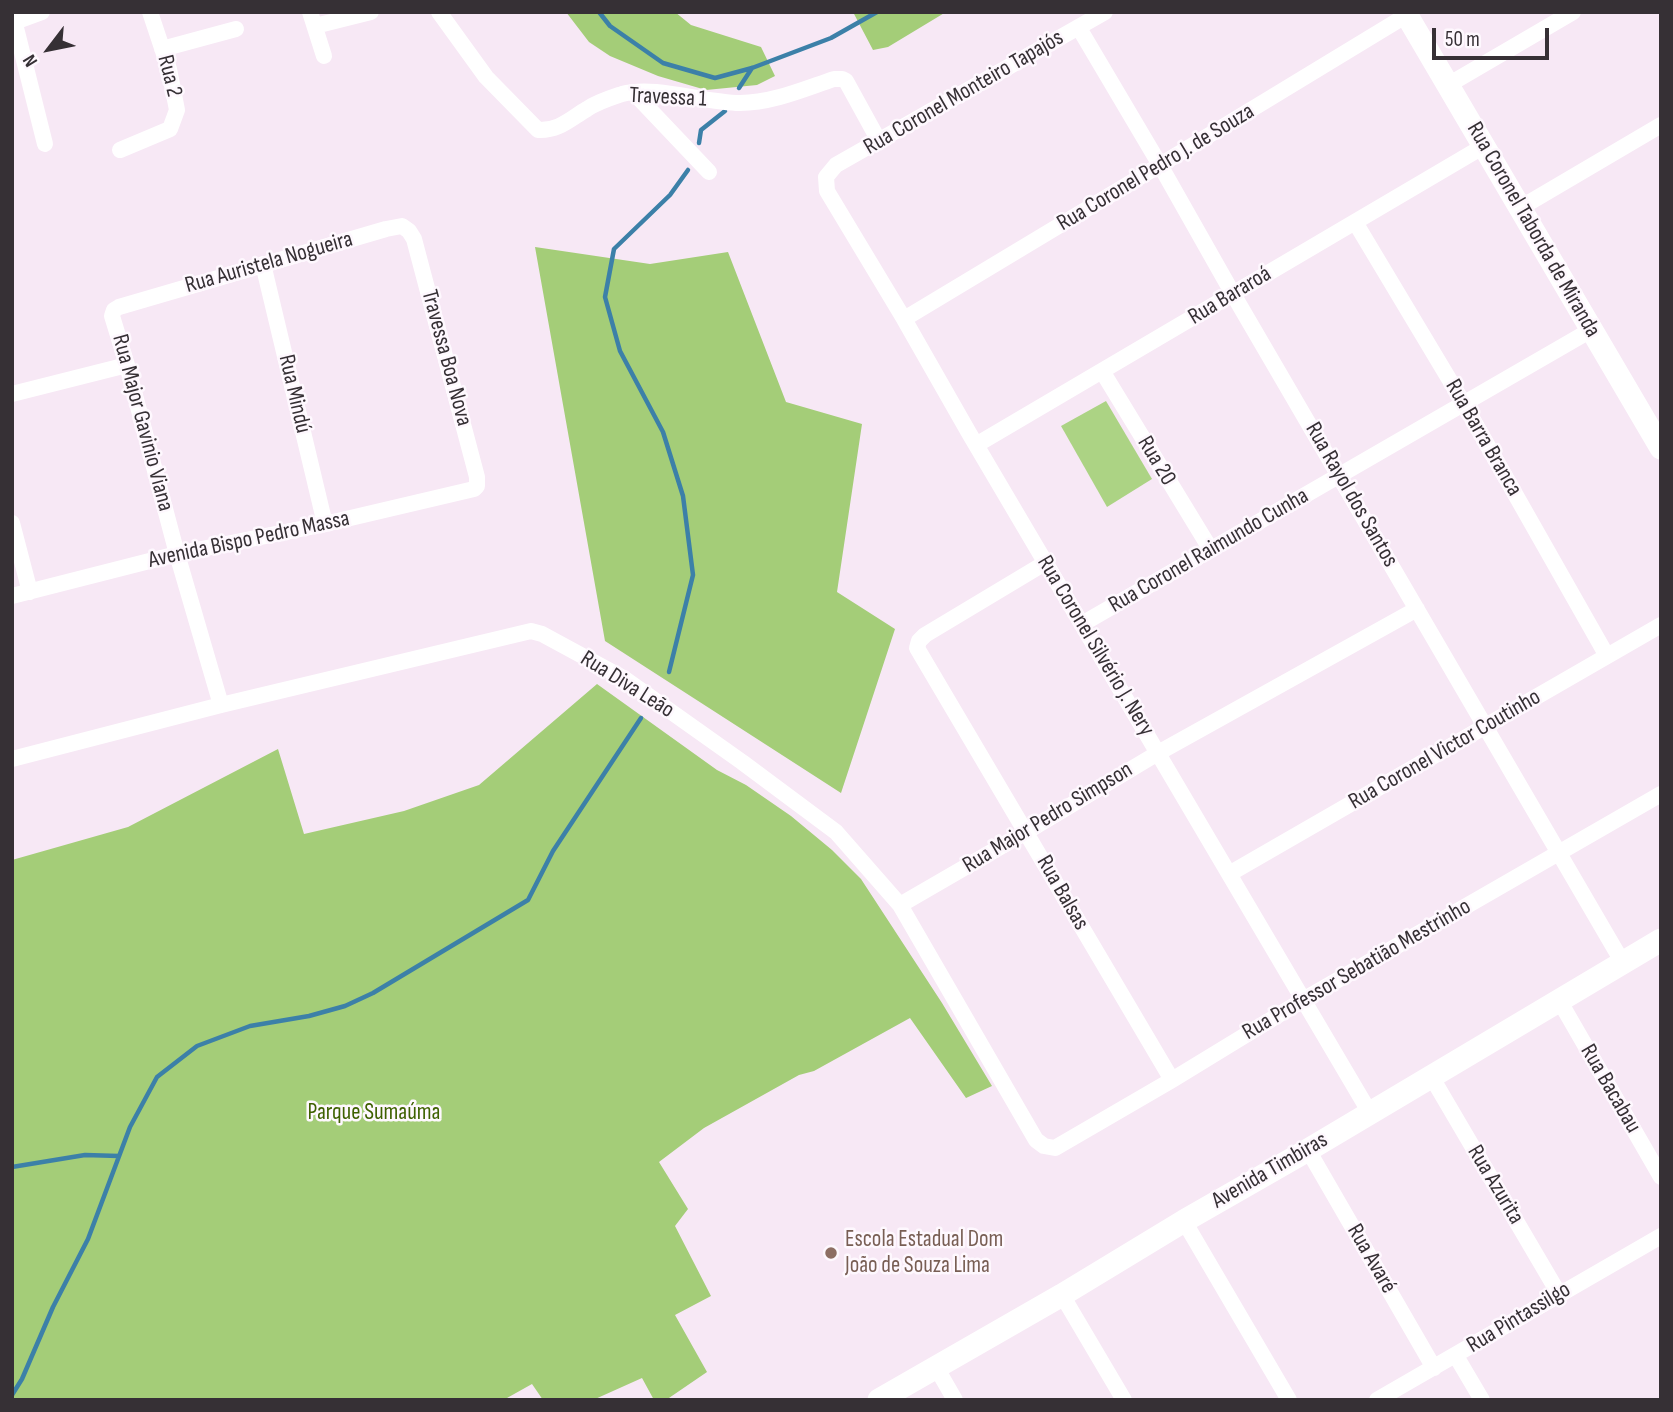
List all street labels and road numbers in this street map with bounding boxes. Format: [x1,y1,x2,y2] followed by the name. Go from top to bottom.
[859,25,1069,161] street label: Rua Coronel Monteiro Tapajós
[151,52,187,100] street label: Rua 2
[629,82,707,114] street label: Travessa 1
[1052,98,1260,238] street label: Rua Coronel Pedro J. de Souza
[1460,117,1606,343] street label: Rua Coronel Taborda de Miranda
[182,226,356,300] street label: Rua Auristela Nogueira
[1184,261,1276,331] street label: Rua Bararoá
[415,287,477,429] street label: Travessa Boa Nova
[105,332,179,514] street label: Rua Major Gavinio Viana
[272,352,316,436] street label: Rua Mindú
[1439,375,1527,501] street label: Rua Barra Branca
[1298,418,1404,572] street label: Rua Rayol dos Santos
[1131,431,1181,491] street label: Rua 20
[1104,483,1314,619] street label: Rua Coronel Raimundo Cunha
[146,505,352,575] street label: Avenida Bispo Pedro Massa
[1030,551,1160,741] street label: Rua Coronel Silvério J. Nery
[575,645,679,725] street label: Rua Diva Leão
[1344,684,1546,816] street label: Rua Coronel Victor Coutinho
[958,756,1138,880] street label: Rua Major Pedro Simpson
[1030,851,1094,935] street label: Rua Balsas
[1238,893,1476,1047] street label: Rua Professor Sebatião Mestrinho
[1574,1040,1646,1138] street label: Rua Bacabau
[1207,1127,1333,1215] street label: Avenida Timbiras
[1461,1140,1529,1230] street label: Rua Azurita
[1340,1220,1402,1298] street label: Rua Avaré
[1462,1276,1576,1360] street label: Rua Pintassilgo

